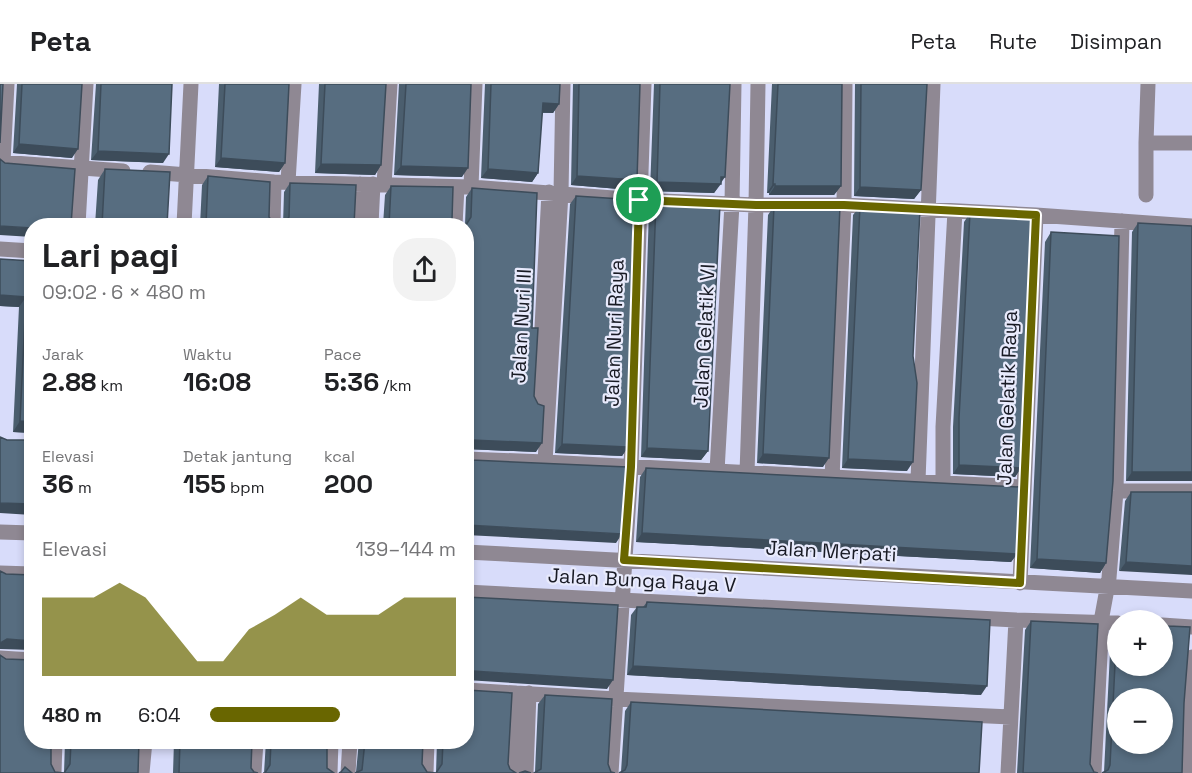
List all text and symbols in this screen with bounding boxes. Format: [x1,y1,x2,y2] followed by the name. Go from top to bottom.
[30,23,91,59] text: Peta
[910,28,956,55] text: Peta
[989,28,1037,55] text: Rute
[1070,28,1162,55] text: Disimpan
[613,174,664,225] pin
[622,183,655,216] icon: arrive
[42,235,179,277] text: Lari pagi
[393,238,456,301] button: share
[598,259,630,407] street label: Jalan Nuri Raya
[687,263,721,409] street label: Jalan Gelatik VI
[505,268,537,384] street label: Jalan Nuri III
[42,279,206,305] text: 09:02 · 6 × 480 m
[991,310,1023,486] street label: Jalan Gelatik Raya
[42,344,84,365] text: Jarak
[183,344,232,365] text: Waktu
[324,344,361,365] text: Pace
[42,365,96,399] text: 2.88
[183,365,251,399] text: 16:08
[324,365,379,399] text: 5:36
[96,375,123,396] text: km
[379,375,412,396] text: /km
[42,446,94,467] text: Elevasi
[183,446,292,467] text: Detak jantung
[324,446,355,467] text: kcal
[42,467,74,501] text: 36
[183,467,226,501] text: 155
[324,467,373,501] text: 200
[74,477,92,498] text: m
[226,477,264,498] text: bpm
[765,535,897,567] street label: Jalan Merpati
[42,536,107,562] text: Elevasi
[355,536,456,562] text: 139–144 m
[547,562,737,598] street label: Jalan Bunga Raya V
[1107,610,1173,754] map controls
[1107,610,1173,676] button: +
[1107,688,1173,754] button: −
[42,702,102,728] text: 480 m
[138,702,181,728] text: 6:04

